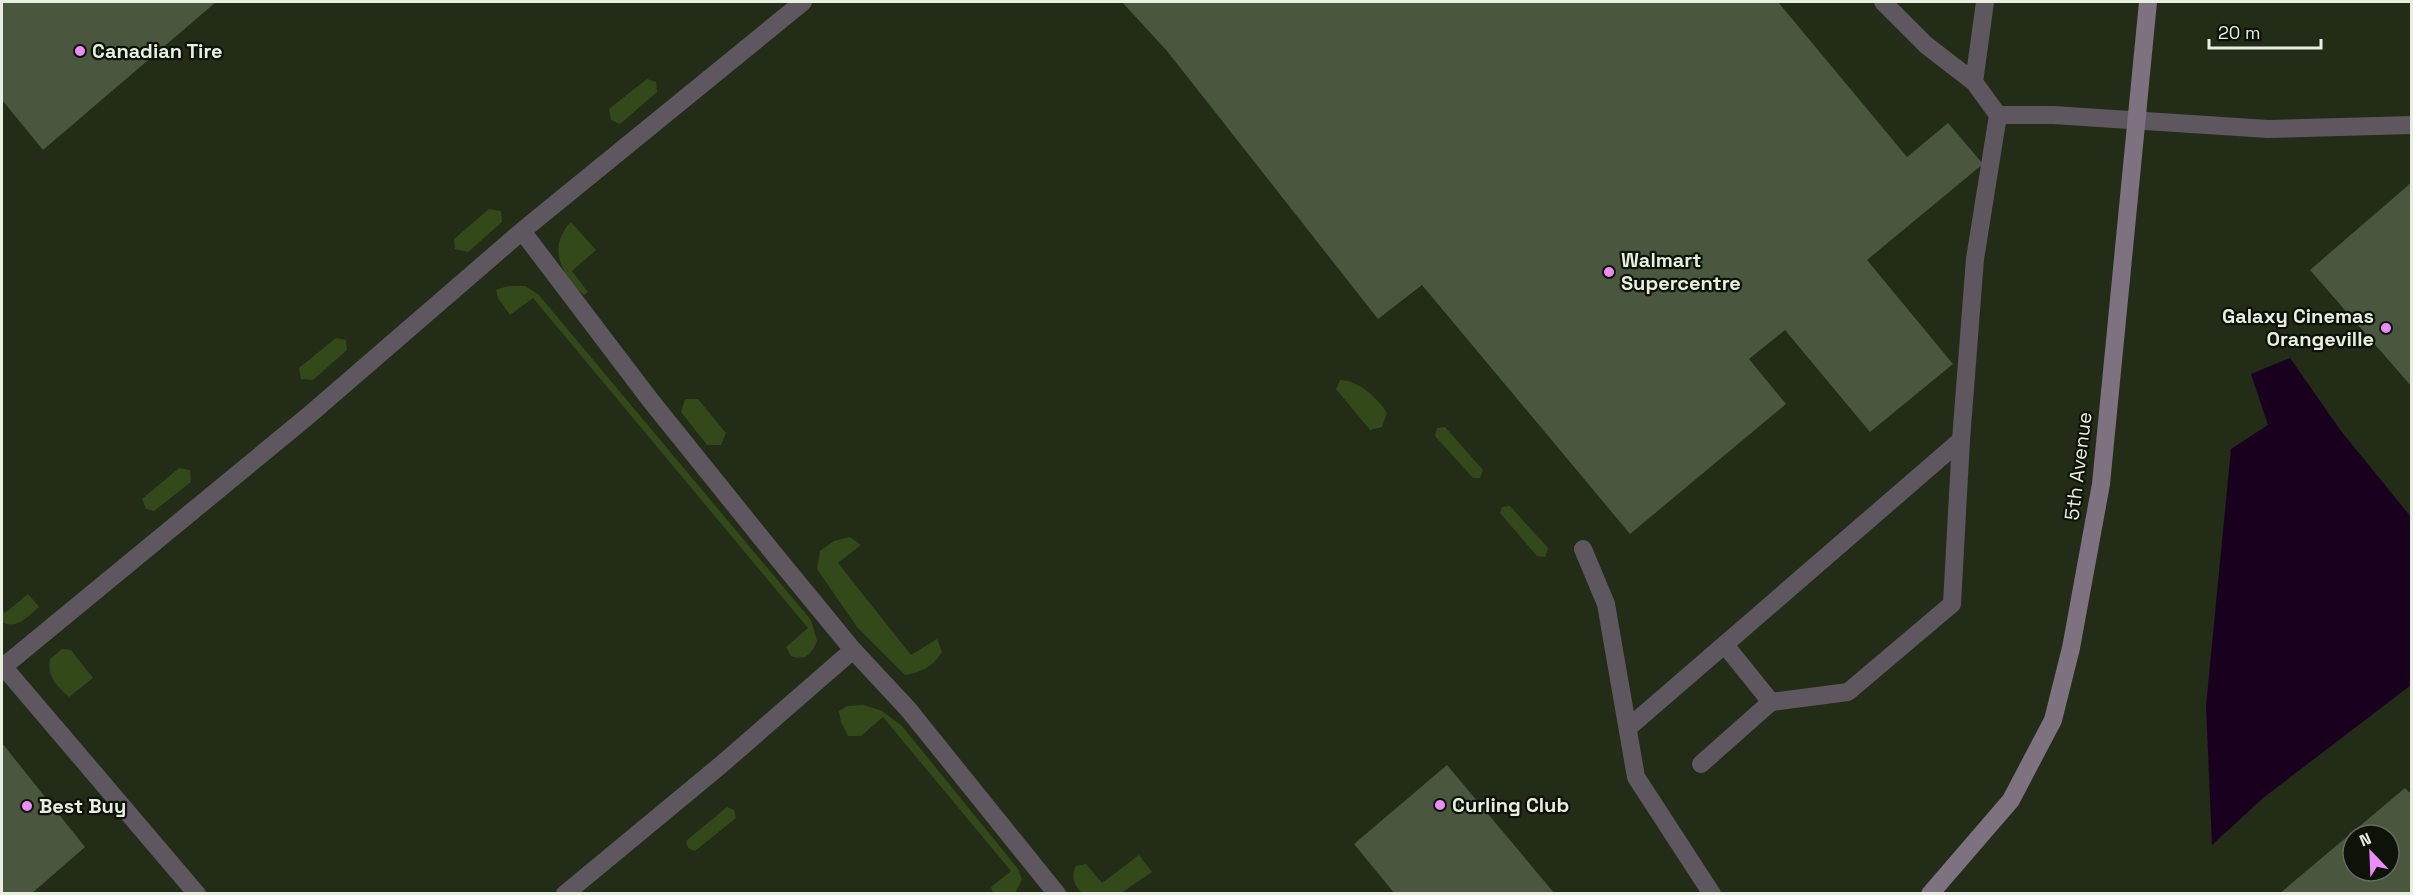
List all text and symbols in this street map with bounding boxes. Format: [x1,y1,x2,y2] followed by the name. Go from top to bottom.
[2209,12,2322,50] scale bar
[2218,21,2261,44] text: 20 m
[92,38,223,64] place label: Canadian Tire
[73,44,87,58] marker: Canadian Tire
[1621,247,1741,296] place label: Walmart Supercentre
[1602,265,1616,279] marker: Walmart Supercentre
[2222,303,2374,352] place label: Galaxy Cinemas Orangeville
[2379,321,2393,335] marker: Galaxy Cinemas Orangeville
[2058,410,2098,522] street label: 5th Avenue
[1452,792,1569,818] place label: Curling Club
[39,793,126,819] place label: Best Buy
[1433,798,1447,812] marker: Curling Club
[20,799,34,813] marker: Best Buy
[2341,823,2401,883] north arrow
[2356,828,2374,851] text: N

